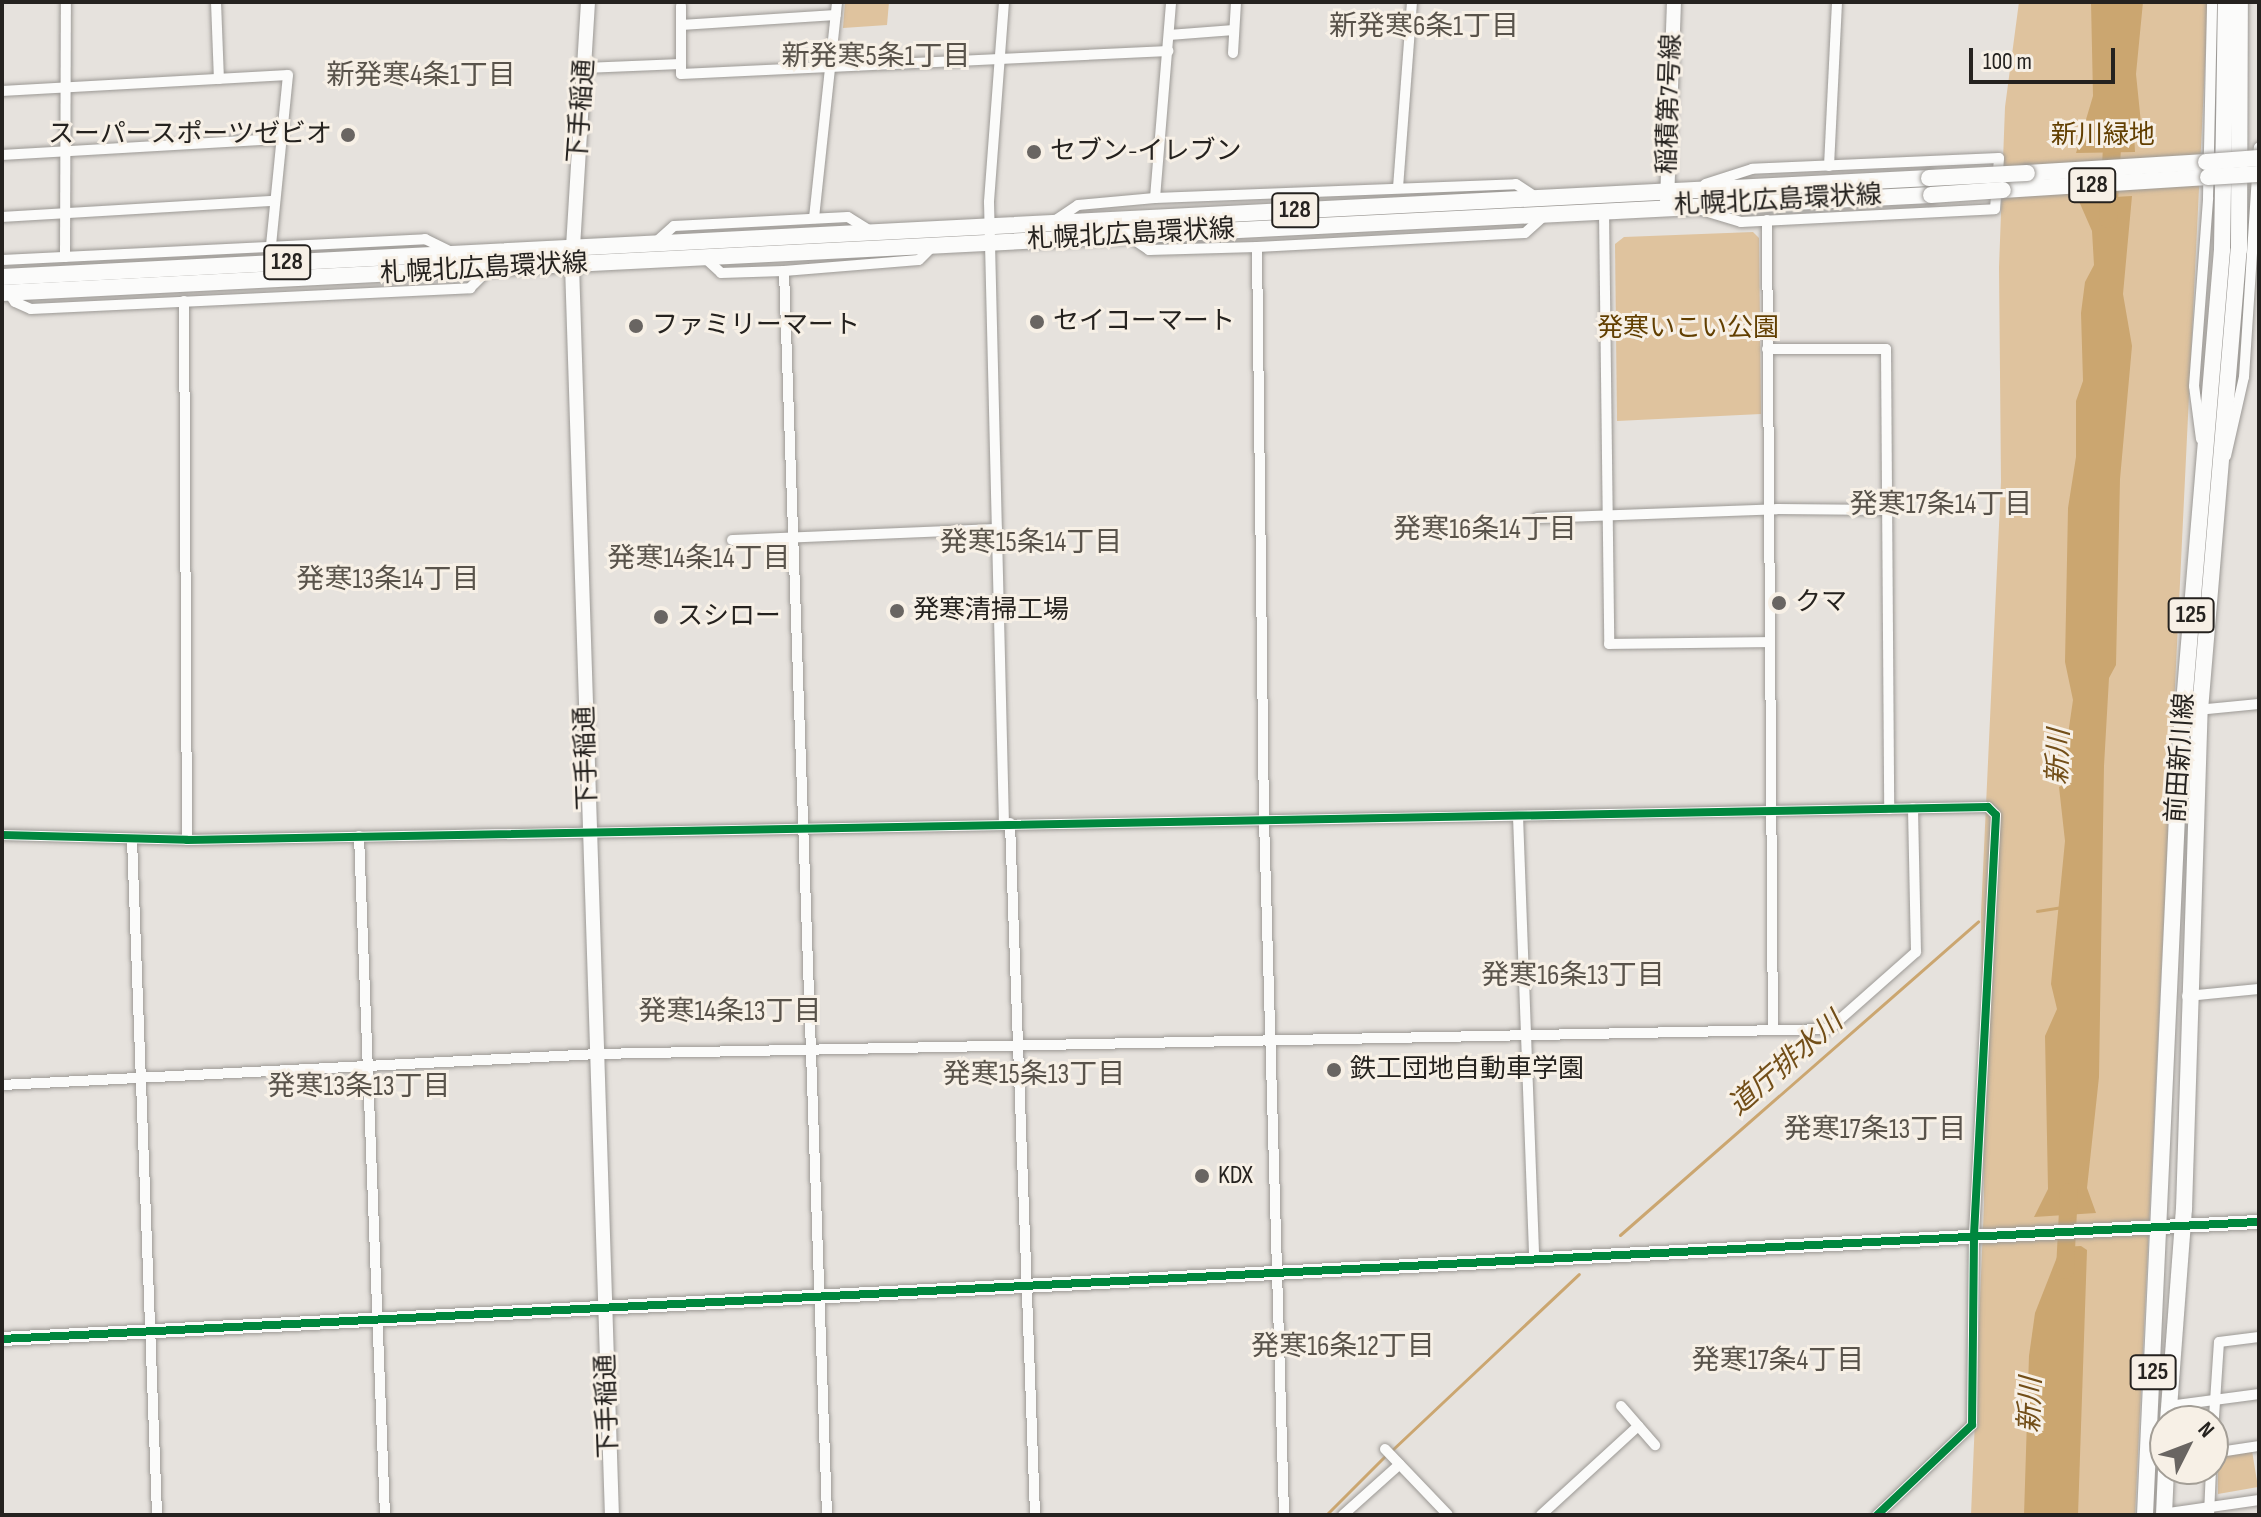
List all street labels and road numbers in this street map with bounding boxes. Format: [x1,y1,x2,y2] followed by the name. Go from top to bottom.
[1652,33,1688,175] street label: 稲積第7号線
[563,58,601,164] street label: 下手稲通
[2068,165,2116,205] road number: 128
[1673,180,1883,222] street label: 札幌北広島環状線
[1271,190,1319,230] road number: 128
[1026,214,1236,256] street label: 札幌北広島環状線
[263,242,311,282] road number: 128
[379,248,589,290] street label: 札幌北広島環状線
[2167,595,2215,635] road number: 125
[2161,692,2201,824] street label: 前田新川線
[570,705,604,811] street label: 下手稲通
[2129,1352,2177,1392] road number: 125
[591,1353,625,1459] street label: 下手稲通

